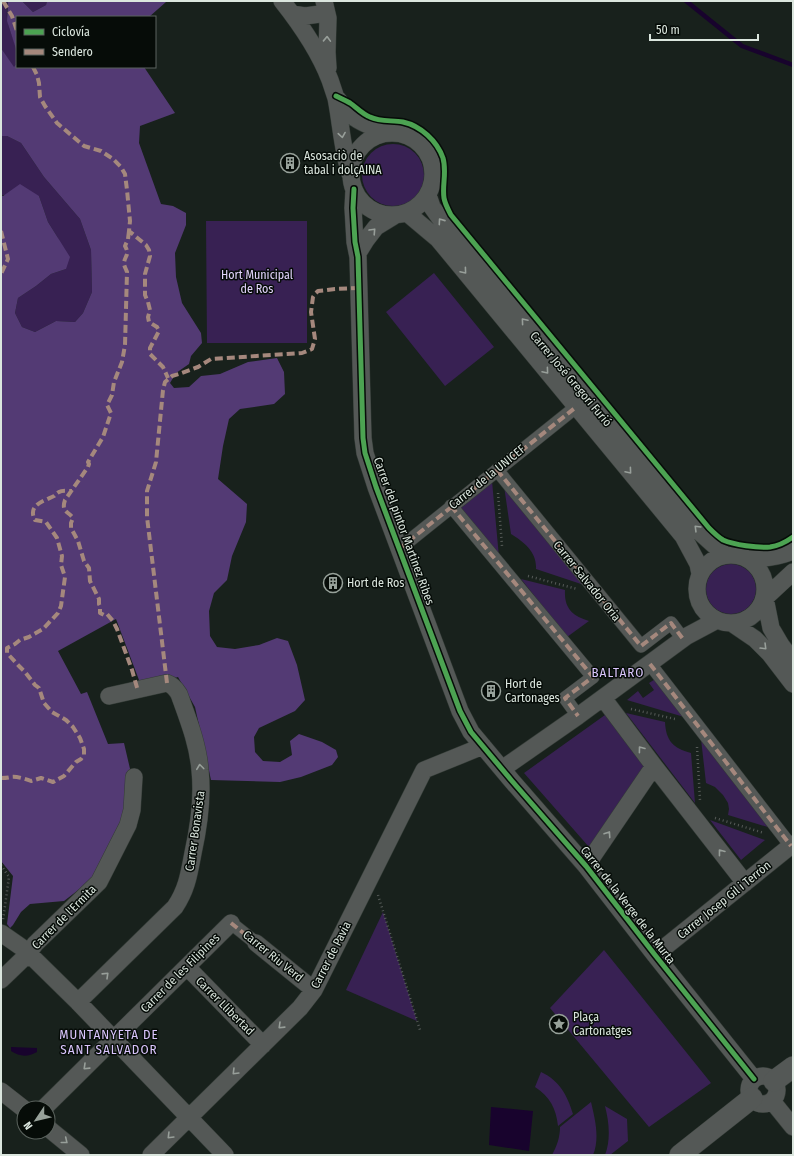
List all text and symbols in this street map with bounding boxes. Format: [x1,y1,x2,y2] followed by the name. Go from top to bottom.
[16,16,156,68] legend
[650,16,758,42] scale bar
[656,23,680,37] text: 50 m
[52,25,90,39] text: Ciclovía
[323,36,331,42] one-way arrow
[52,45,93,59] text: Sendero
[337,132,346,138] one-way arrow
[304,149,382,177] place label: Asosaciò de tabal i dolçAINA
[279,152,301,174] building icon: Asosaciò de tabal i dolçAINA
[439,218,446,225] one-way arrow
[368,228,376,236] one-way arrow
[459,266,466,273] one-way arrow
[221,268,293,296] park label: Hort Municipal de Ros
[521,319,528,326] one-way arrow
[527,329,615,429] street label: Carrer José Gregori Furió
[542,366,549,374] one-way arrow
[446,441,529,512] street label: Carrer de la UNICEF
[371,455,437,607] street label: Carrer del pintor Martinez Ribes
[625,467,632,474] one-way arrow
[694,525,702,533] one-way arrow
[550,538,624,624] street label: Carrer Salvador Oria
[322,572,344,594] building icon: Hort de Ros
[347,576,405,590] place label: Hort de Ros
[759,642,767,650] one-way arrow
[592,665,644,680] district label: BALTARO
[505,677,560,705] place label: Hort de Cartonages
[480,680,502,702] building icon: Hort de Cartonages
[639,747,646,754] one-way arrow
[196,764,205,770] one-way arrow
[182,790,208,872] street label: Carrer Bonavista
[603,831,610,838] one-way arrow
[578,843,678,967] street label: Carrer de la Verge de la Murta
[719,849,726,856] one-way arrow
[675,858,773,942] street label: Carrer Josep Gil i Terròn
[29,882,99,952] street label: Carrer de l'Ermita
[308,919,354,991] street label: Carrer de Pavia
[240,927,306,985] street label: Carrer Riu Verd
[138,931,222,1015] street label: Carrer de les Filipines
[101,972,109,980] one-way arrow
[193,974,257,1038] street label: Carrer Llibertad
[573,1010,632,1038] place label: Plaça Cartonatges
[548,1013,570,1035] place icon: Plaça Cartonatges
[278,1022,286,1029] one-way arrow
[59,1027,159,1057] district label: MUNTANYETA DE SANT SALVADOR
[83,1062,91,1070] one-way arrow
[232,1067,240,1075] one-way arrow
[16,1100,56,1140] north arrow
[21,1119,35,1132] text: N
[167,1131,175,1139] one-way arrow
[60,1137,67,1144] one-way arrow

